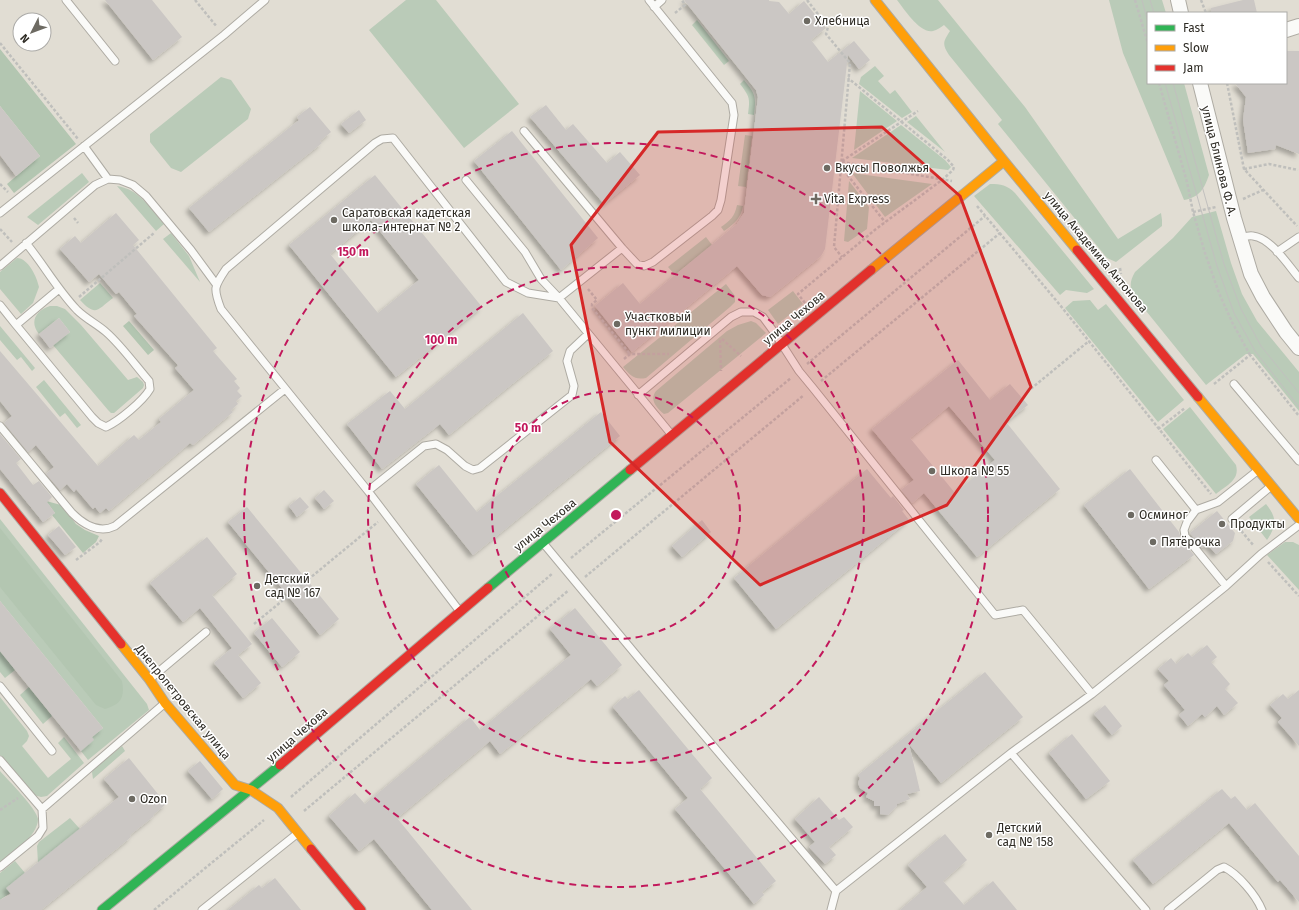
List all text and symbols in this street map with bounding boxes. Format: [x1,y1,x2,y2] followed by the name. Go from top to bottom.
[12,12,52,52] north arrow
[1147,12,1287,84] legend
[815,14,870,28] place label: Хлебница
[802,16,812,26] marker: Хлебница
[1183,21,1205,35] text: Fast
[18,31,32,45] text: N
[1183,41,1209,55] text: Slow
[1183,61,1203,75] text: Jam
[1198,104,1240,218] street label: улица Блинова Ф. А.
[835,161,929,175] place label: Вкусы Поволжья
[822,163,832,173] marker: Вкусы Поволжья
[1041,189,1151,315] street label: улица Академика Антонова
[824,192,890,206] place label: Vita Express
[811,194,821,204] marker: Vita Express
[342,206,471,234] place label: Саратовская кадетская школа-интернат № 2
[329,215,339,225] marker: Саратовская кадетская школа-интернат № 2
[337,245,369,259] text: 150 m
[760,288,828,348] street label: улица Чехова
[625,310,711,338] place label: Участковый пункт милиции
[612,319,622,329] marker: Участковый пункт милиции
[425,333,457,347] text: 100 m
[515,421,541,435] text: 50 m
[940,464,1009,478] place label: Школа № 55
[927,466,937,476] marker: Школа № 55
[511,496,579,554] street label: улица Чехова
[609,508,623,522] centre of rings
[1139,508,1188,522] place label: Осминог
[1126,510,1136,520] marker: Осминог
[1230,517,1285,531] place label: Продукты
[1217,519,1227,529] marker: Продукты
[1161,535,1221,549] place label: Пятёрочка
[1148,537,1158,547] marker: Пятёрочка
[264,572,320,600] place label: Детский сад № 167
[252,581,262,591] marker: Детский сад № 167
[132,641,234,762] street label: Днепропетровская улица
[264,705,330,765] street label: улица Чехова
[140,792,167,806] place label: Ozon
[127,794,137,804] marker: Ozon
[996,821,1054,849] place label: Детский сад № 158
[984,830,994,840] marker: Детский сад № 158

